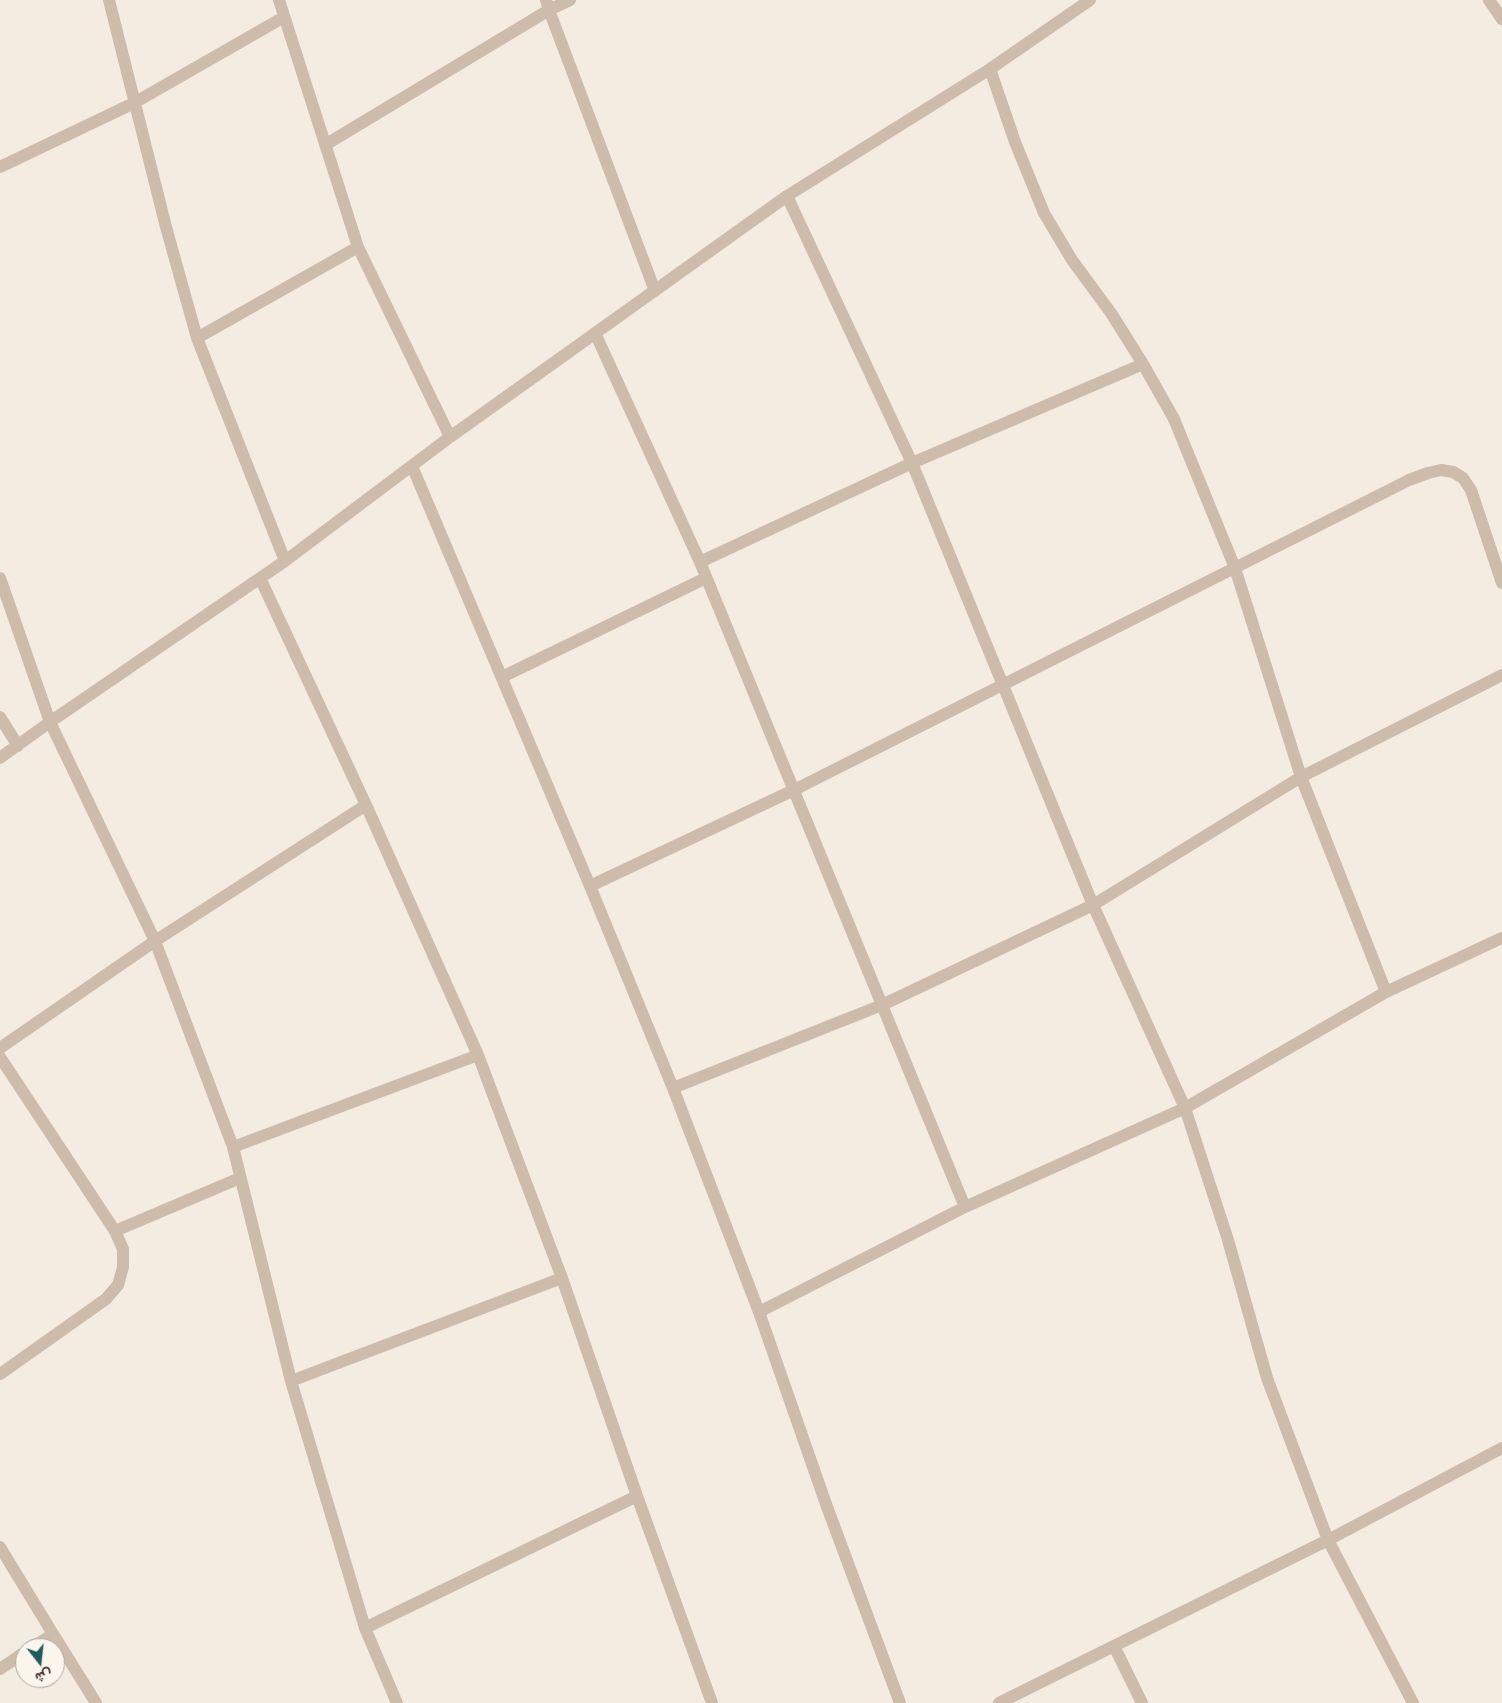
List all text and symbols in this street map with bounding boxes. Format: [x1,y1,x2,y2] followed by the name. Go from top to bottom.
[15,1638,65,1688] north arrow
[34,1666,54,1686] text: ش

